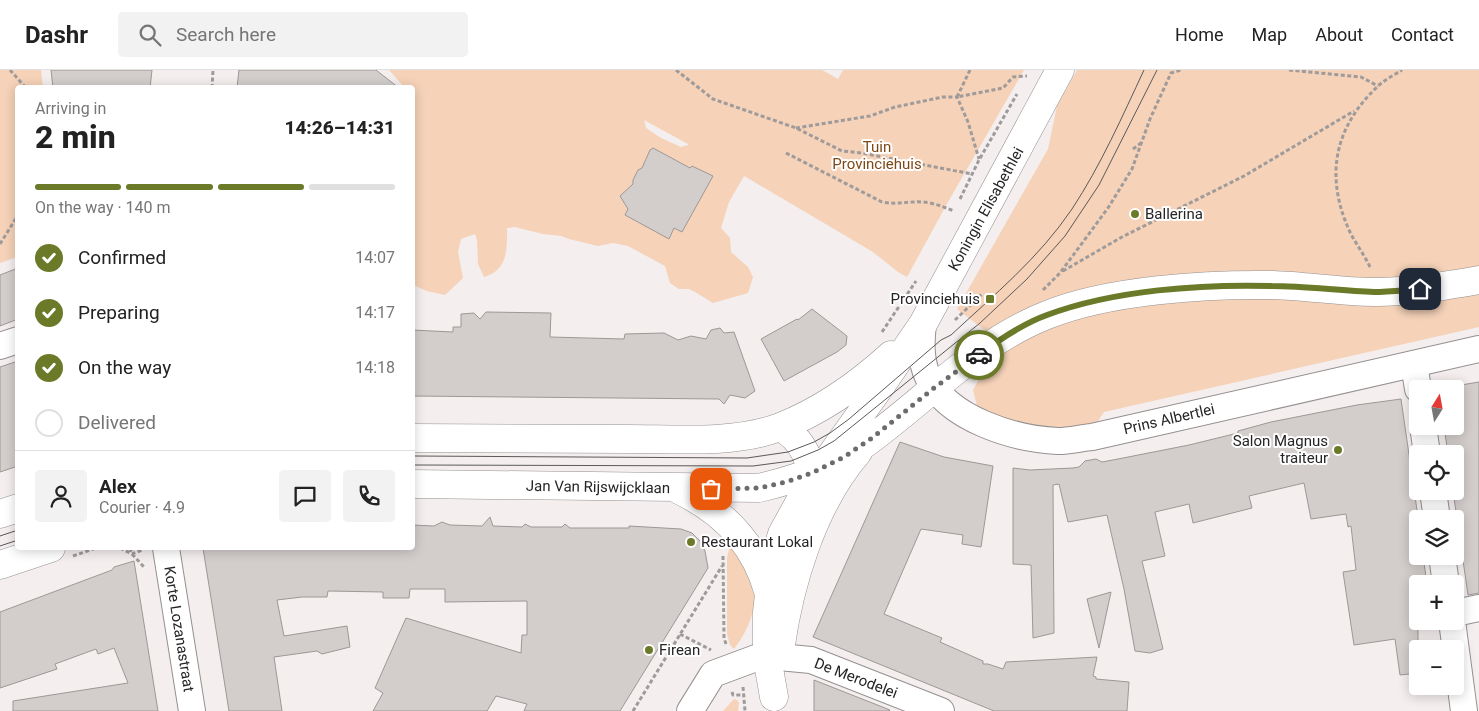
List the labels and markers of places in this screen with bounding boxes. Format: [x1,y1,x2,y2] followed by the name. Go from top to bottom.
[1145,205,1203,223] place label: Ballerina
[1129,208,1141,220] marker: Ballerina
[1399,268,1441,310] pin
[891,290,980,308] place label: Provinciehuis
[984,293,996,305] marker: Provinciehuis
[1233,432,1328,467] place label: Salon Magnus traiteur
[1332,444,1344,456] marker: Salon Magnus traiteur
[690,468,732,510] pin
[701,533,813,551] place label: Restaurant Lokal
[685,536,697,548] marker: Restaurant Lokal
[659,641,700,659] place label: Firean
[643,644,655,656] marker: Firean

